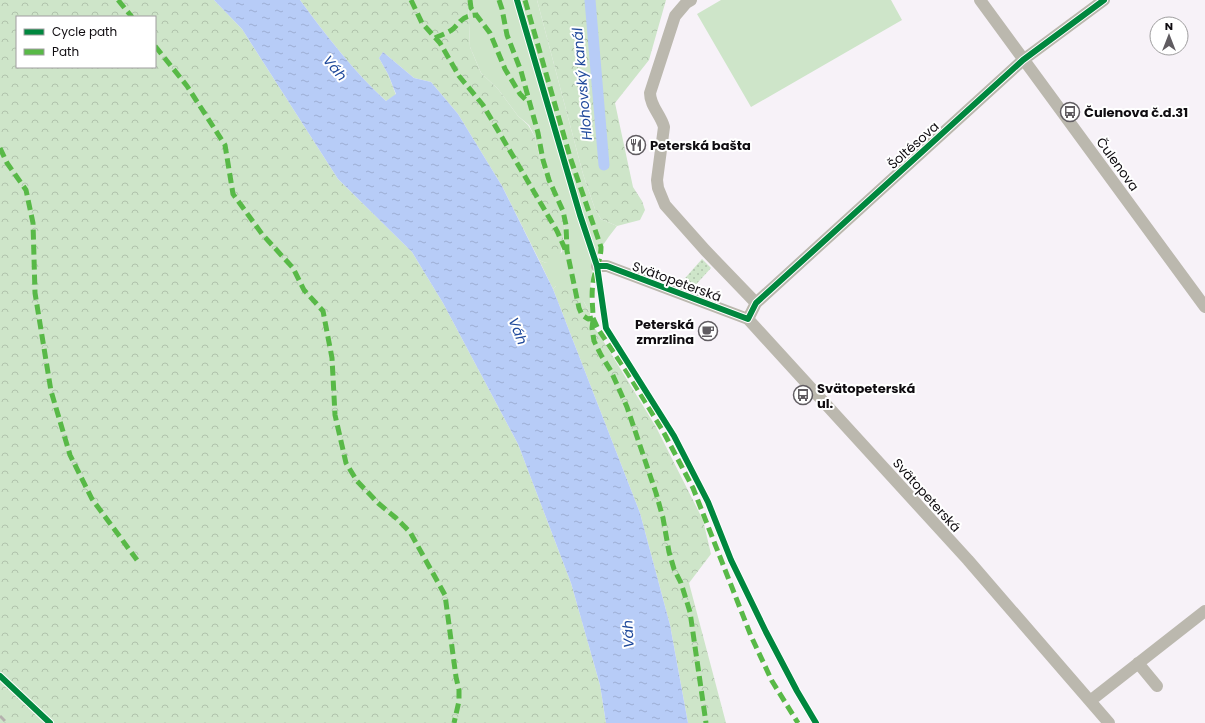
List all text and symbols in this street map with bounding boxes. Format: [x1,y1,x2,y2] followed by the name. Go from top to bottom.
[16,16,156,68] legend
[1149,16,1189,56] north arrow
[1165,18,1173,34] text: N
[52,23,117,40] text: Cycle path
[567,26,597,141] water label: Hlohovský kanál
[52,43,79,60] text: Path
[318,51,352,85] water label: Váh
[1059,101,1081,123] bus stop icon: Čulenova č.d.31
[1084,103,1188,122] place label: Čulenova č.d.31
[884,117,943,174] street label: Šoltésova
[1092,133,1144,195] street label: Čulenova
[625,134,647,156] restaurant icon: Peterská bašta
[650,136,751,155] place label: Peterská bašta
[630,257,724,306] street label: Svätopeterská
[504,314,533,348] water label: Váh
[635,315,694,349] place label: Peterská zmrzlina
[697,320,719,342] cafe icon: Peterská zmrzlina
[817,379,915,413] place label: Svätopeterská ul.
[792,384,814,406] bus stop icon: Svätopeterská ul.
[888,454,965,536] street label: Svätopeterská
[617,620,639,648] water label: Váh

